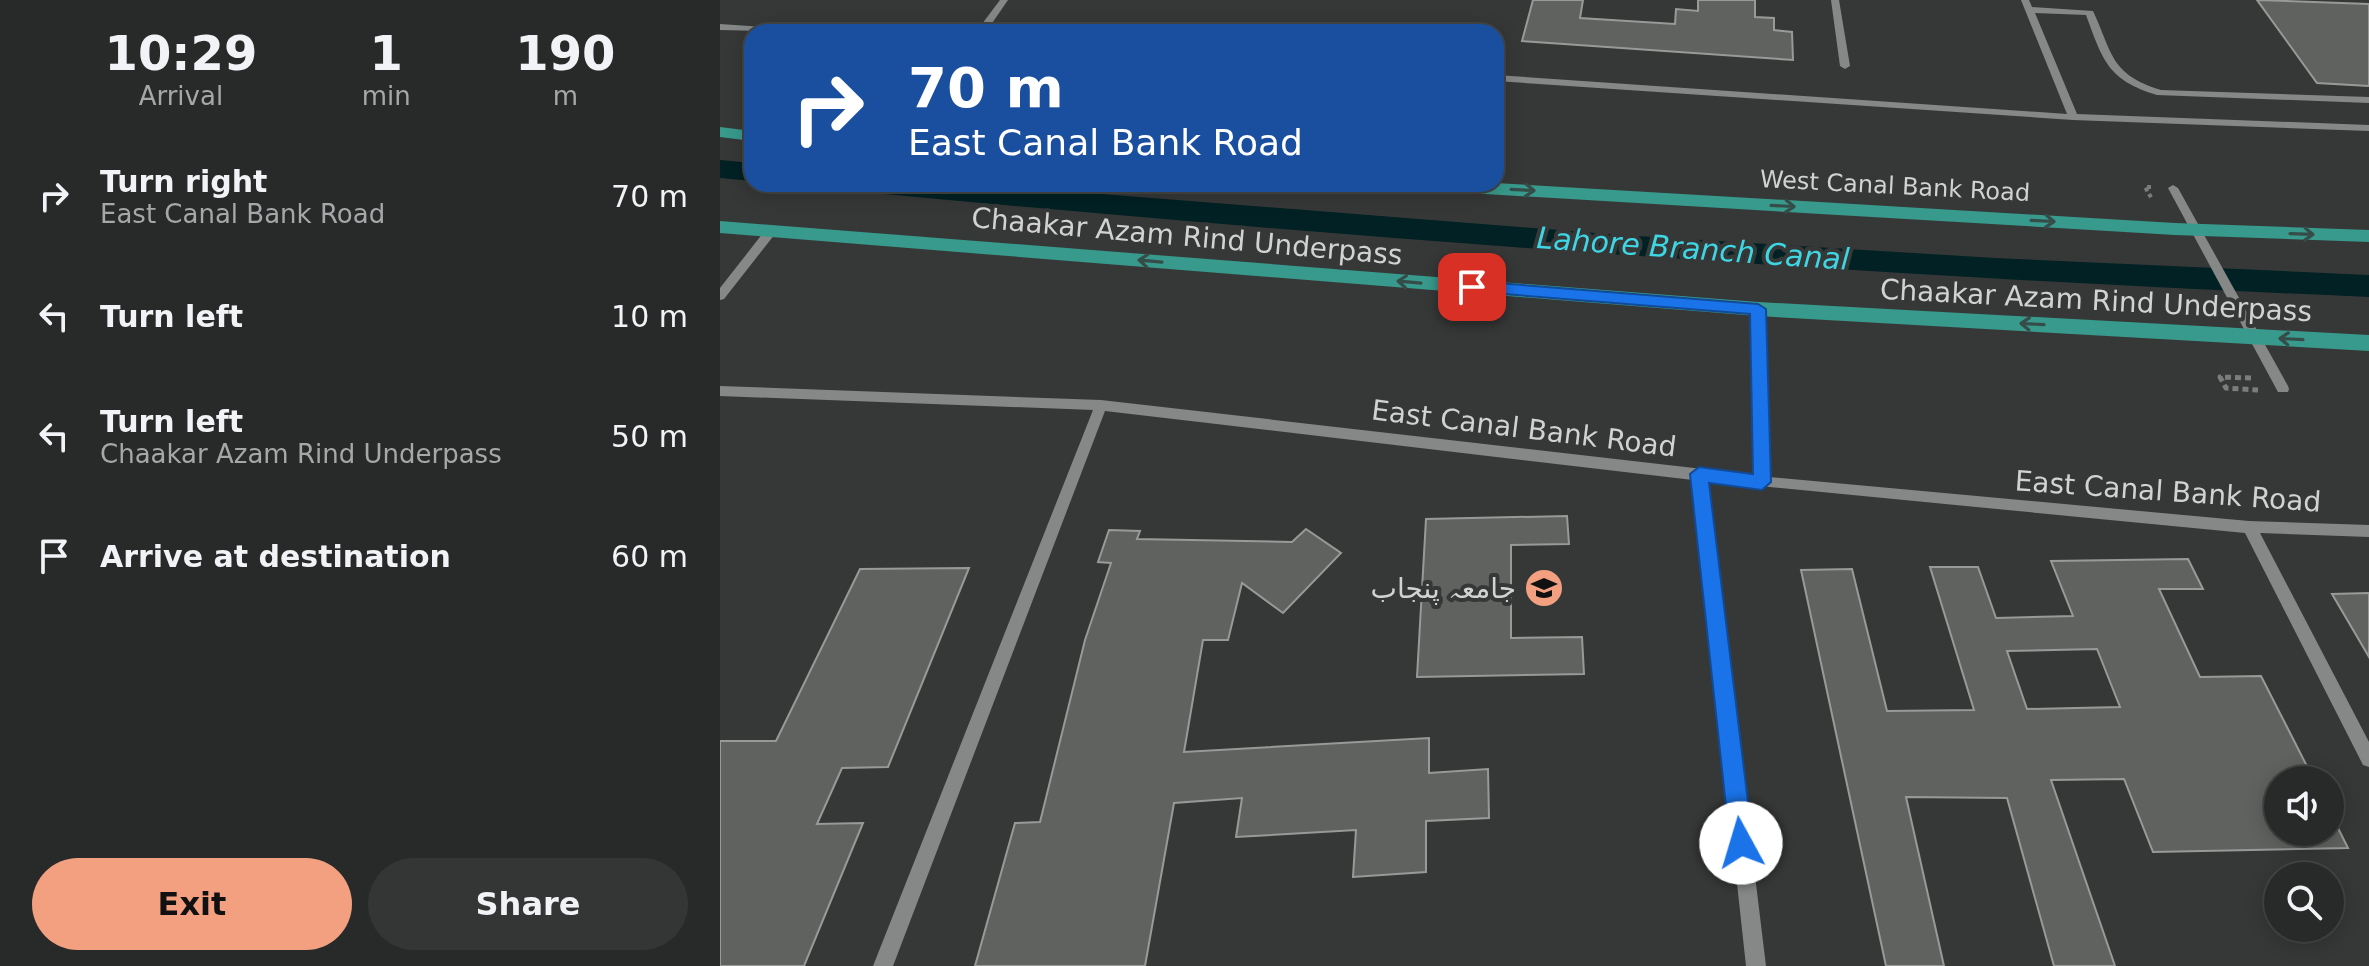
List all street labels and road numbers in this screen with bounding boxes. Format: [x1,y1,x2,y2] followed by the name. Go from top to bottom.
[1759,165,2031,207] street label: West Canal Bank Road
[970,201,1404,272] street label: Chaakar Azam Rind Underpass
[1879,273,2313,328] street label: Chaakar Azam Rind Underpass
[1370,393,1678,464] street label: East Canal Bank Road
[2014,464,2322,519] street label: East Canal Bank Road

